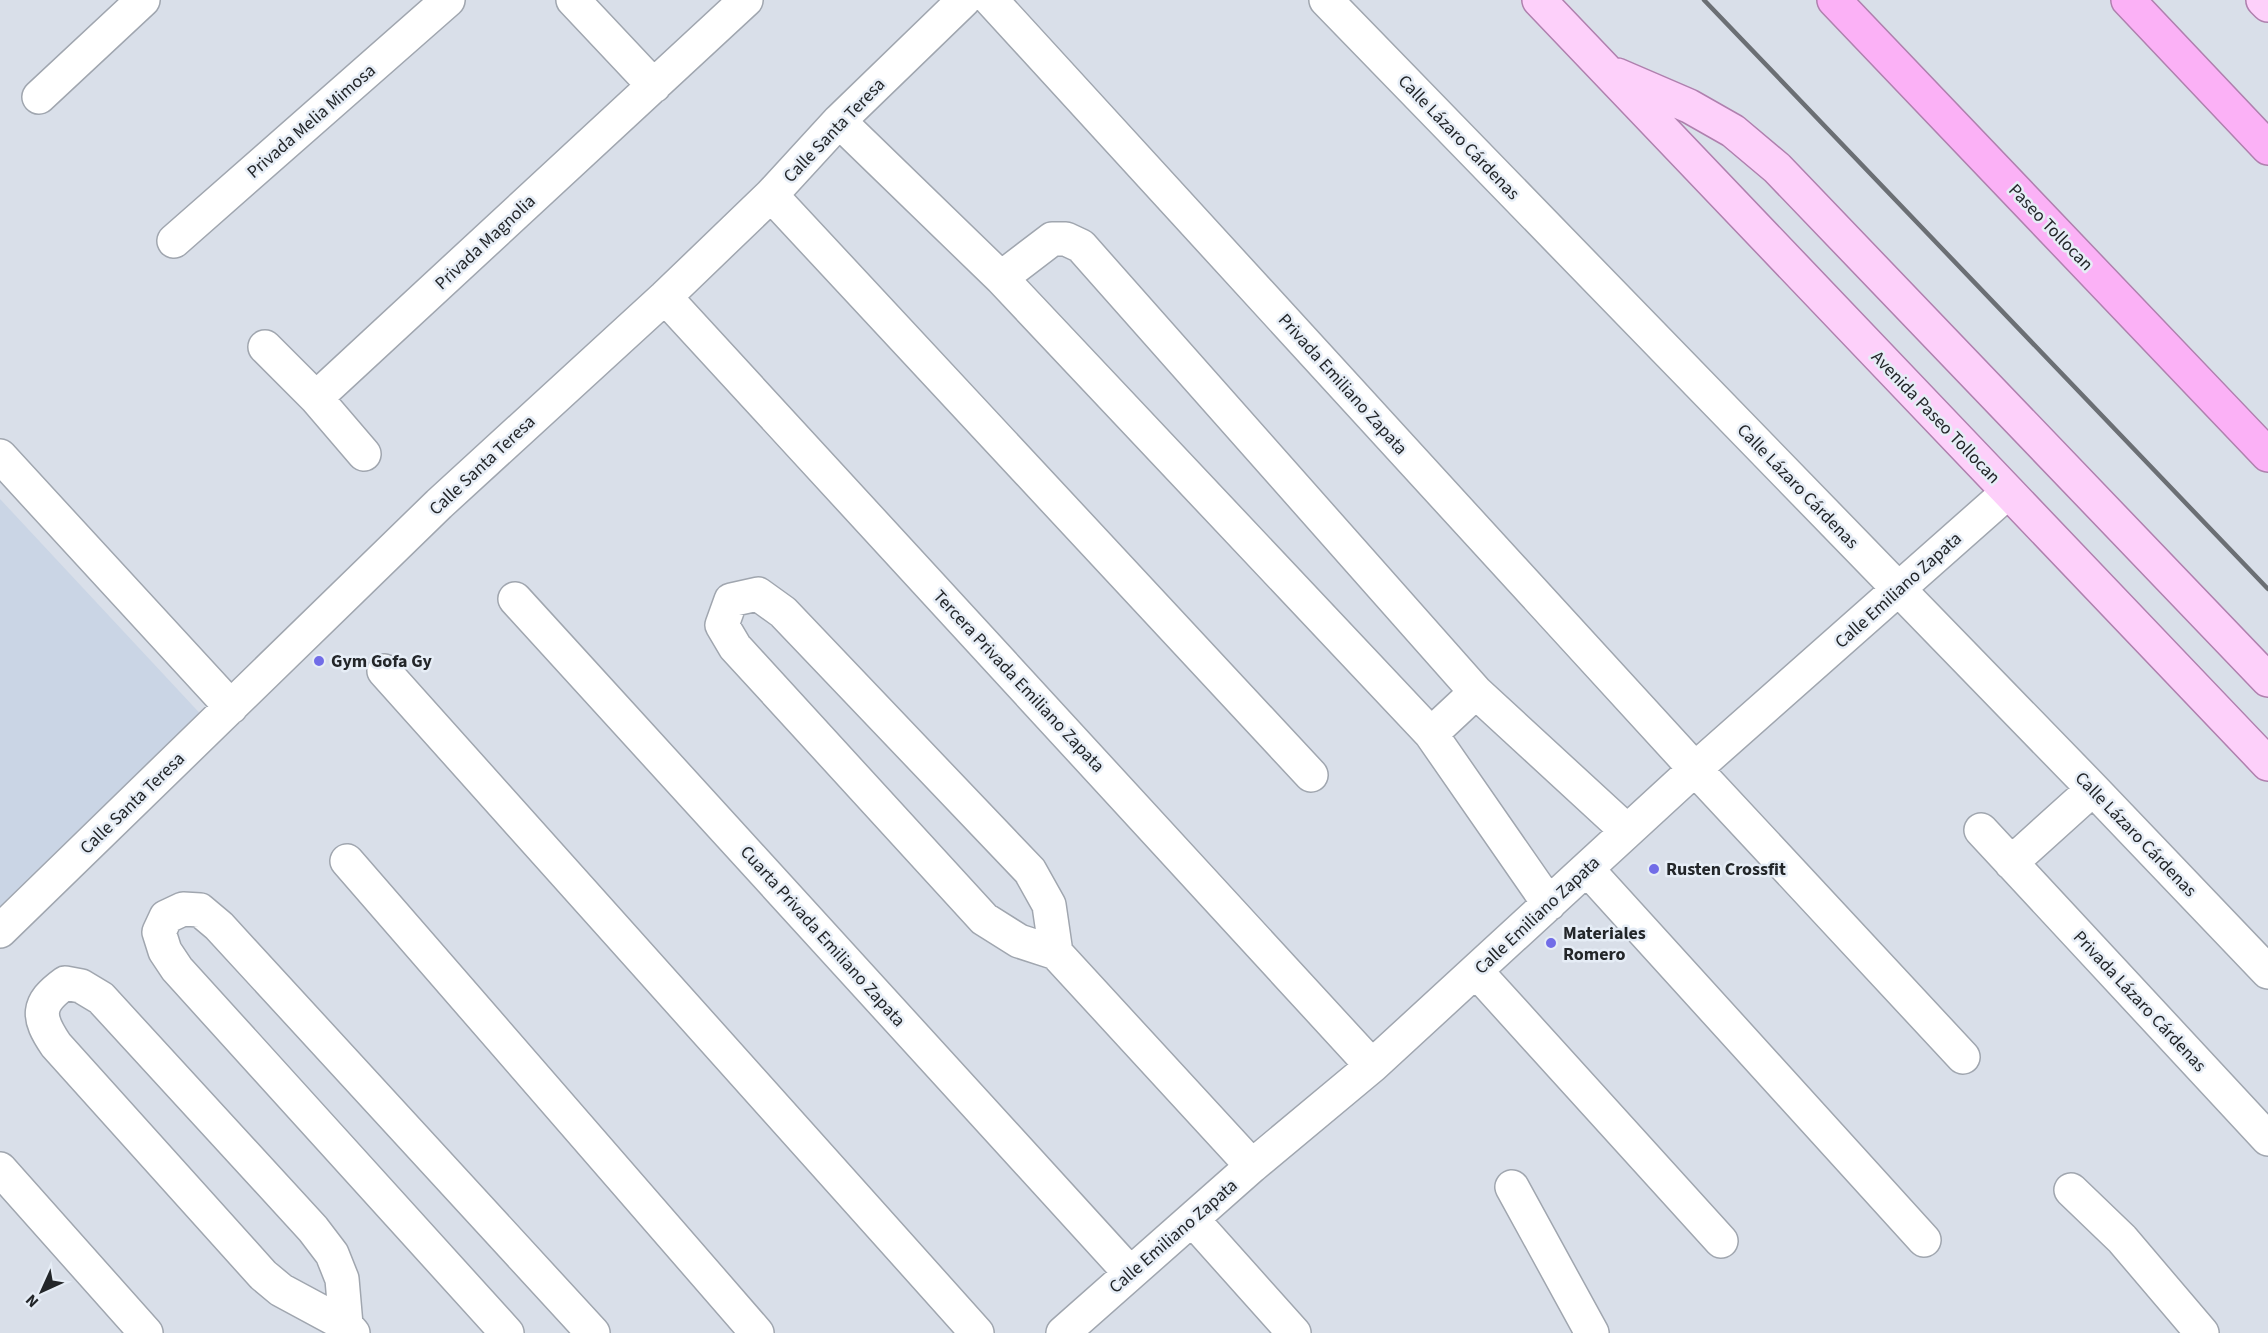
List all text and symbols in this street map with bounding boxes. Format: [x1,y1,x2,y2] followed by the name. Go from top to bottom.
[242,58,381,184] street label: Privada Melia Mimosa
[1392,69,1525,206] street label: Calle Lázaro Cárdenas
[778,72,891,188] street label: Calle Santa Teresa
[2003,178,2099,276] street label: Paseo Tollocan
[429,189,541,296] street label: Privada Magnolia
[1272,308,1413,461] street label: Privada Emiliano Zapata
[1865,345,2006,489] street label: Avenida Paseo Tollocan
[424,410,541,521] street label: Calle Santa Teresa
[1731,418,1864,555] street label: Calle Lázaro Cárdenas
[1829,527,1967,654] street label: Calle Emiliano Zapata
[927,585,1110,778] street label: Tercera Privada Emiliano Zapata
[331,649,433,674] place label: Gym Gofa Gy
[312,654,326,668] marker: Gym Gofa Gy
[74,747,190,860] street label: Calle Santa Teresa
[2069,766,2202,903] street label: Calle Lázaro Cárdenas
[734,840,911,1032] street label: Cuarta Privada Emiliano Zapata
[1469,851,1605,980] street label: Calle Emiliano Zapata
[1666,857,1786,882] place label: Rusten Crossfit
[1647,862,1661,876] marker: Rusten Crossfit
[1563,921,1646,967] place label: Materiales Romero
[2067,925,2212,1078] street label: Privada Lázaro Cárdenas
[1544,936,1558,950] marker: Materiales Romero
[1104,1173,1243,1299] street label: Calle Emiliano Zapata
[12,1261,72,1321] north arrow
[21,1289,44,1312] text: N

